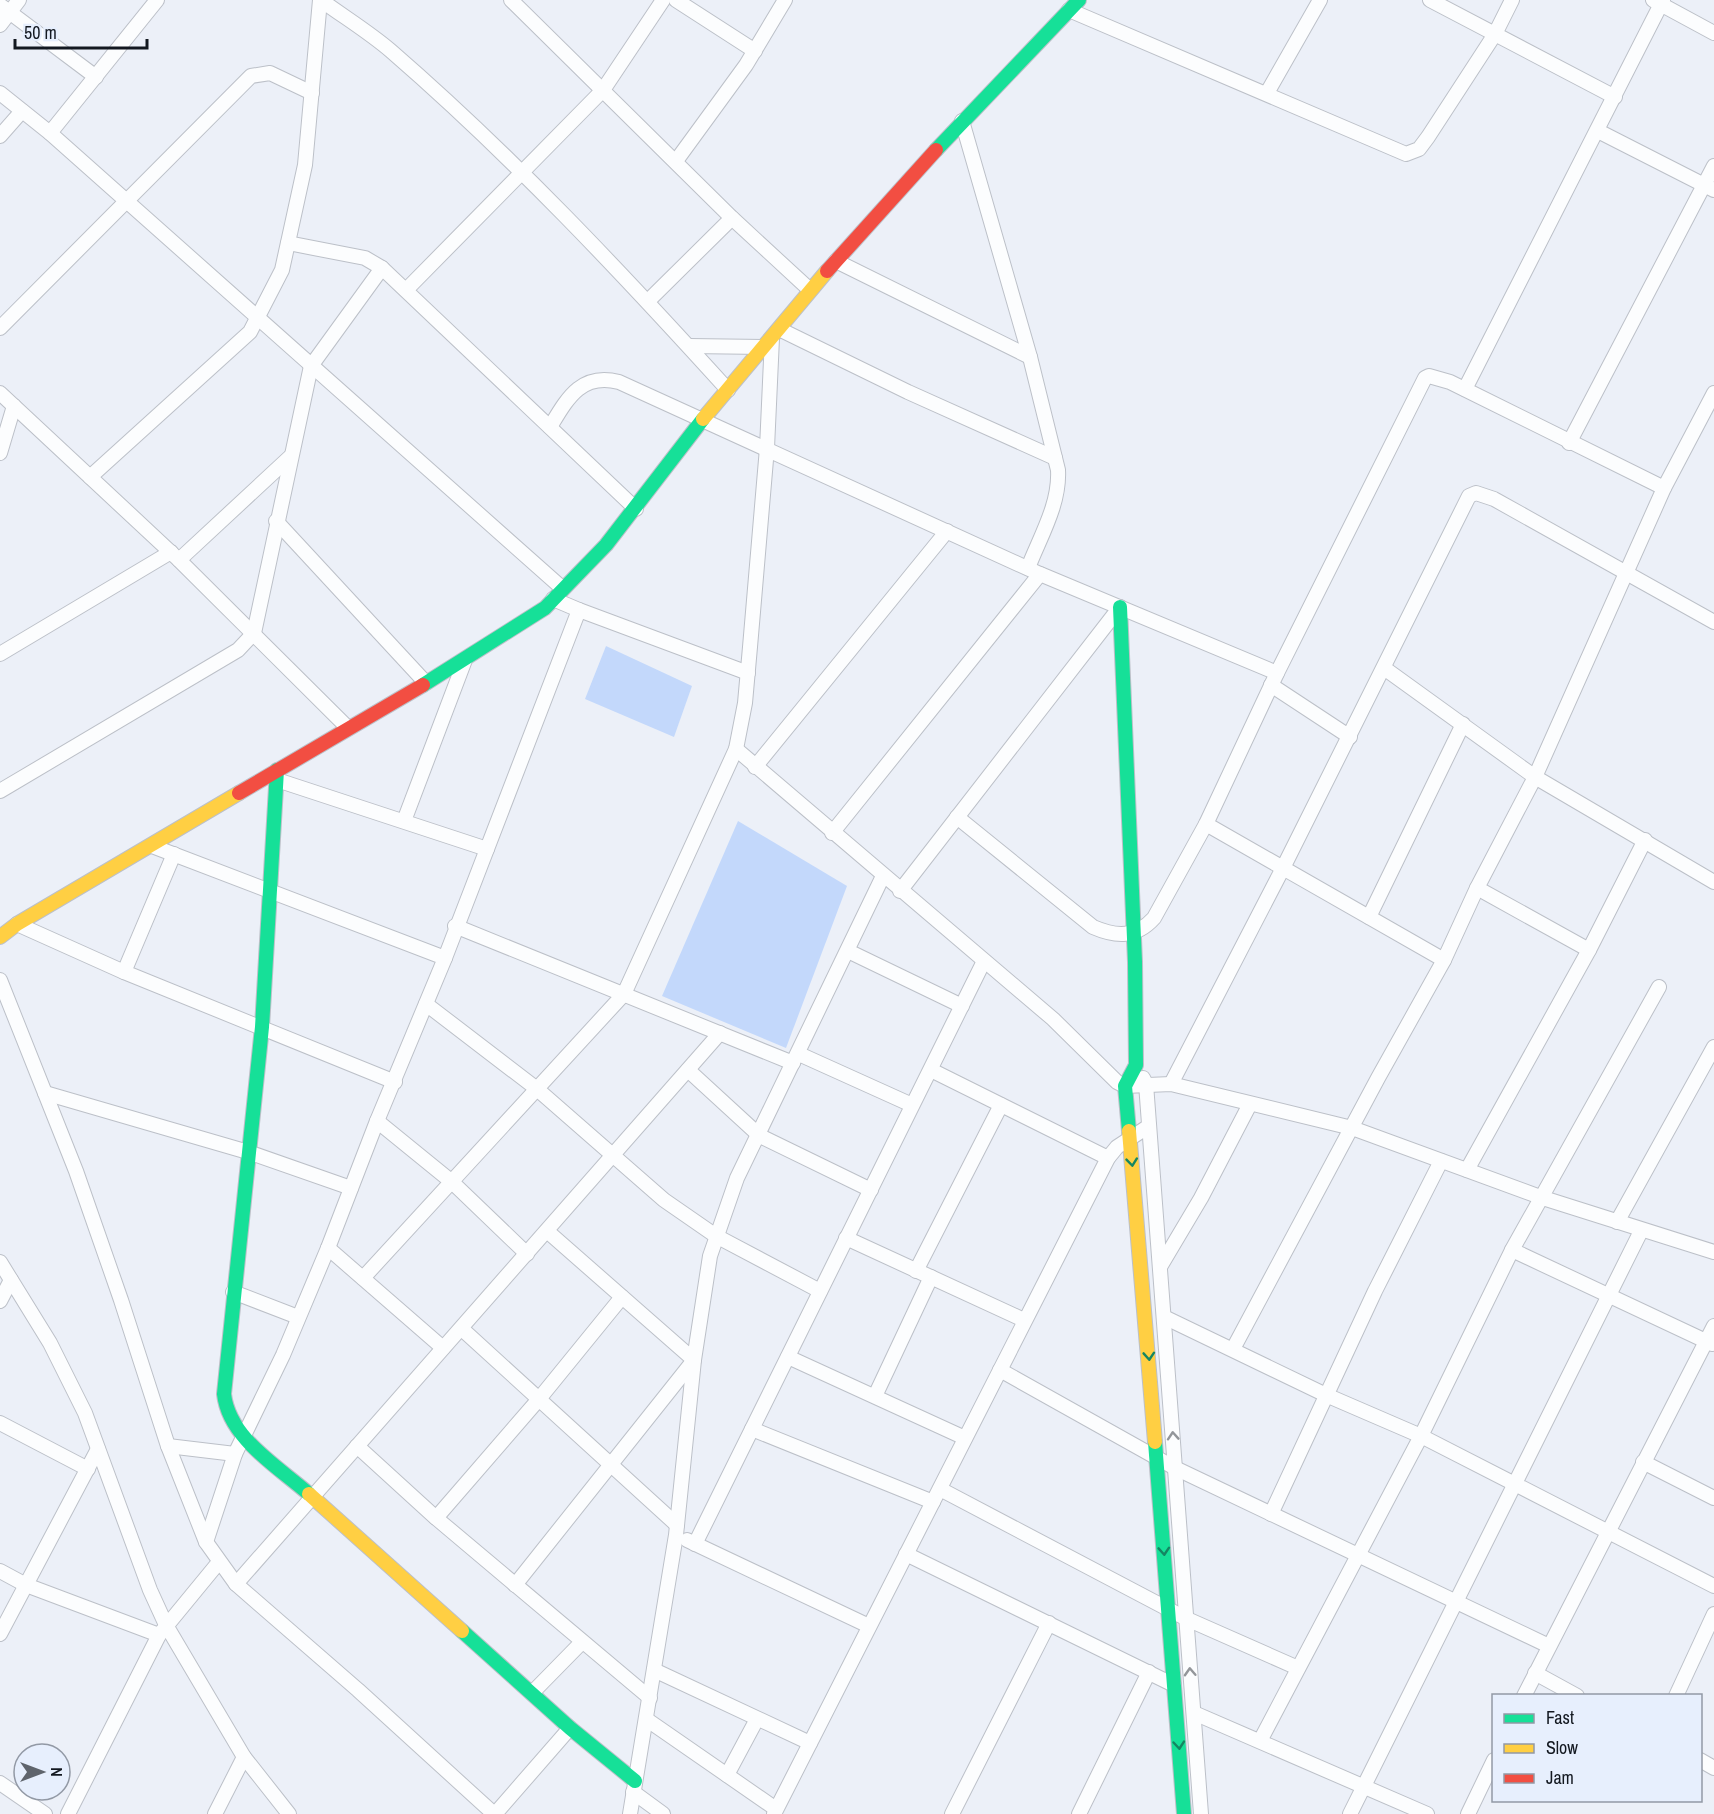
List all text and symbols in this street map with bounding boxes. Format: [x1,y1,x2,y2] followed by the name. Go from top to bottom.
[15,12,147,50] scale bar
[24,20,57,45] text: 50 m
[1125,1158,1138,1167] one-way arrow
[1142,1352,1155,1361] one-way arrow
[1166,1431,1179,1440] one-way arrow
[1157,1546,1170,1555] one-way arrow
[1184,1667,1197,1676] one-way arrow
[1492,1694,1702,1802] legend
[1546,1705,1574,1730] text: Fast
[1546,1735,1578,1760] text: Slow
[1172,1741,1185,1750] one-way arrow
[12,1742,72,1802] north arrow
[1546,1765,1574,1790] text: Jam
[46,1767,68,1777] text: N

